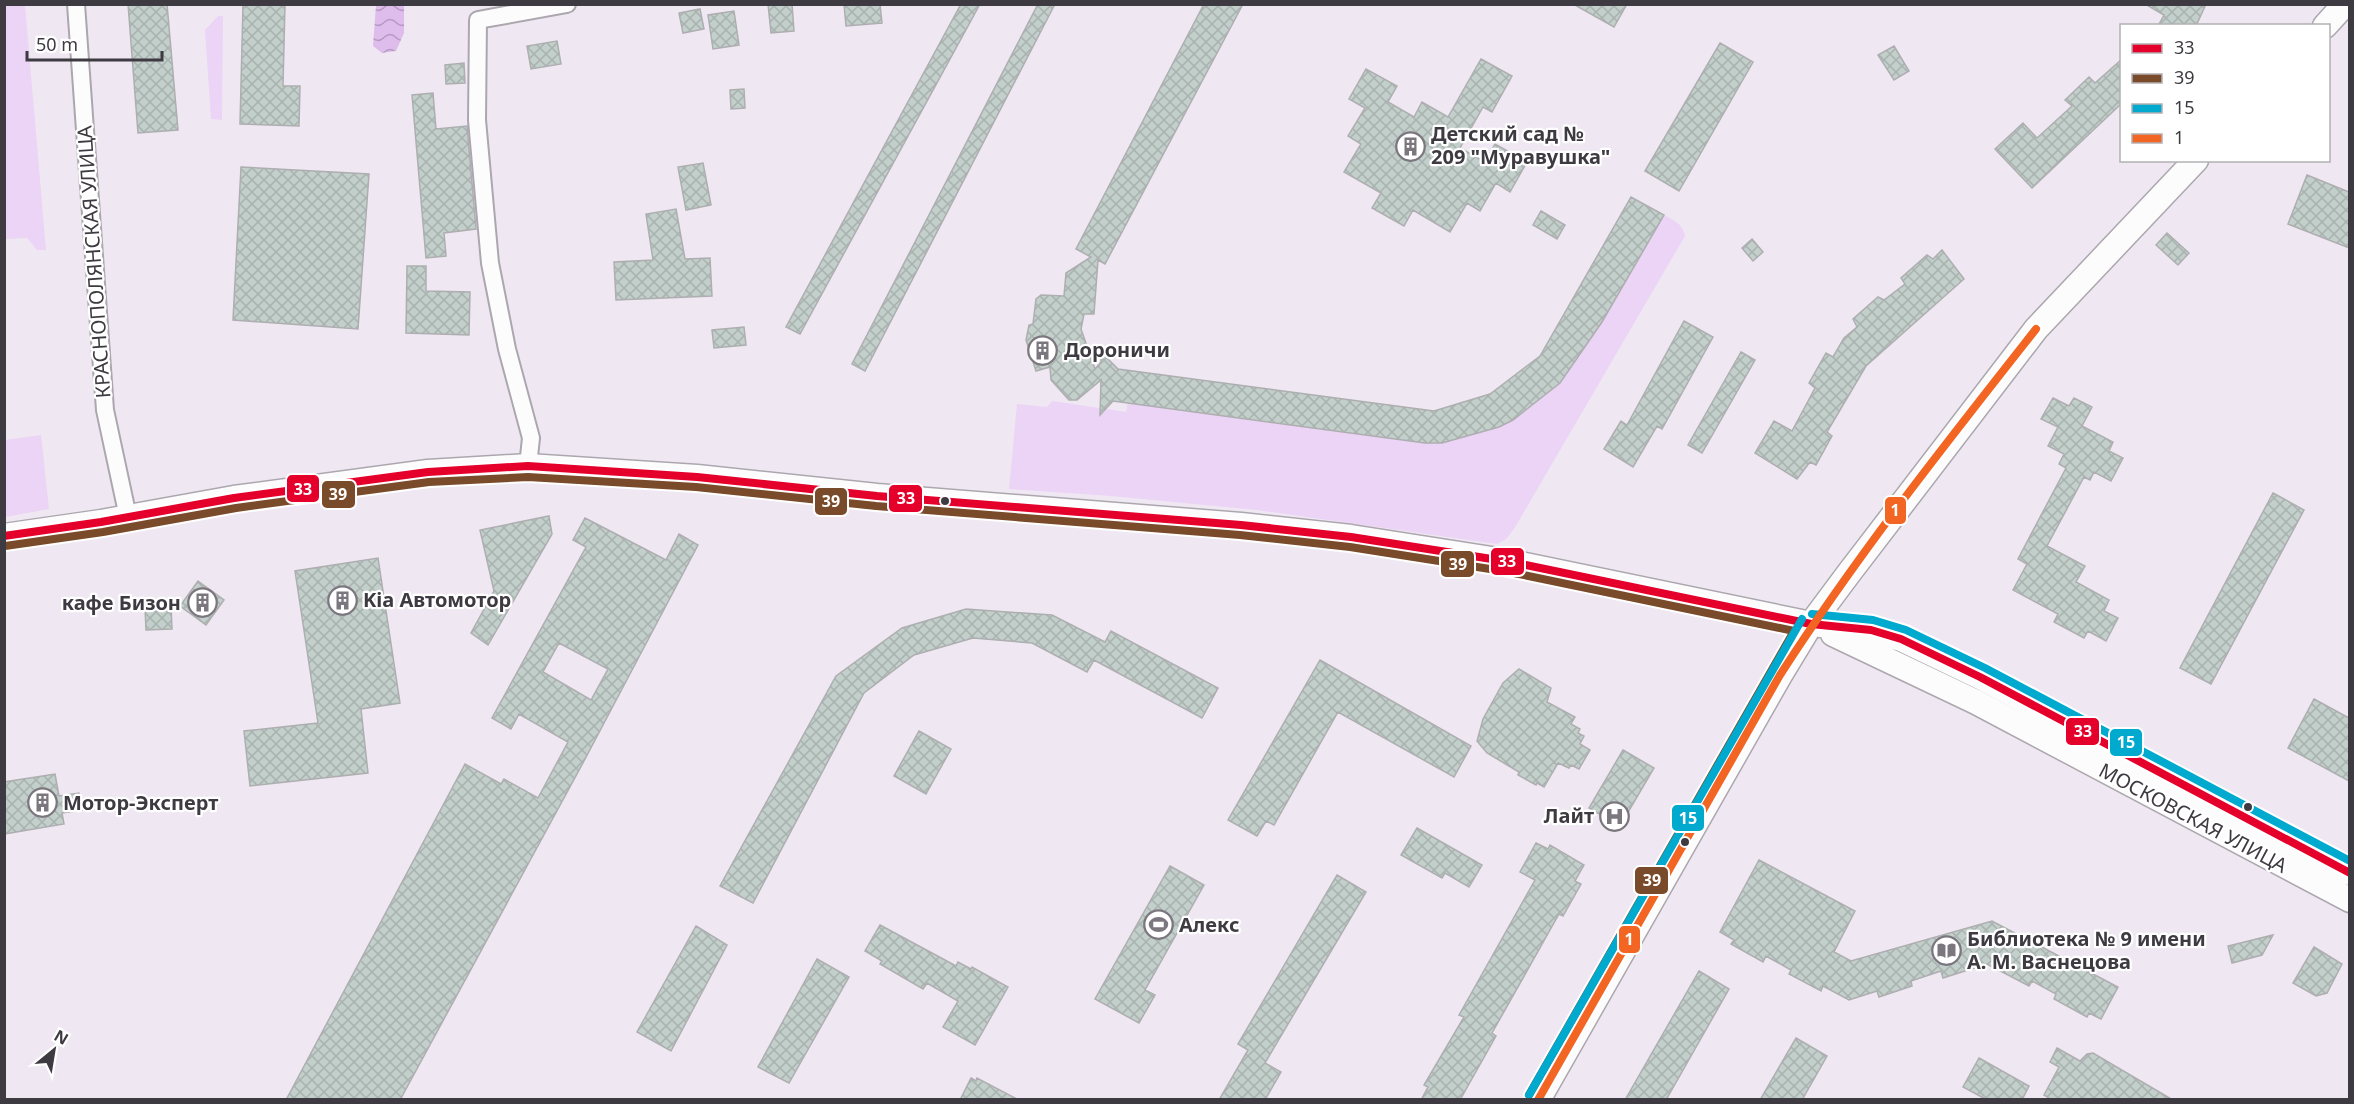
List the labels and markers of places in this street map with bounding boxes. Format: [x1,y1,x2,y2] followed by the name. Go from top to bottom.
[1431,120,1610,170] place label: Детский сад № 209 "Муравушка"
[1394,130,1426,162] building icon: Детский сад № 209 "Муравушка"
[1027,334,1059,366] building icon: Дороничи
[1064,336,1170,363] place label: Дороничи
[939,495,951,507] unlabelled marker
[326,584,358,616] building icon: Kia Автомотор
[363,586,511,613] place label: Kia Автомотор
[186,587,218,619] building icon: кафе Бизон
[62,589,181,616] place label: кафе Бизон
[26,787,58,819] building icon: Мотор-Эксперт
[63,789,218,816] place label: Мотор-Эксперт
[1599,800,1631,832] hospital icon: Лайт
[2242,801,2254,813] unlabelled marker
[1544,802,1594,829] place label: Лайт
[1679,836,1691,848] unlabelled marker
[1142,909,1174,941] sports icon: Алекс
[1179,911,1239,938] place label: Алекс
[1967,925,2206,975] place label: Библиотека № 9 имени А. М. Васнецова
[1930,934,1962,966] library icon: Библиотека № 9 имени А. М. Васнецова

